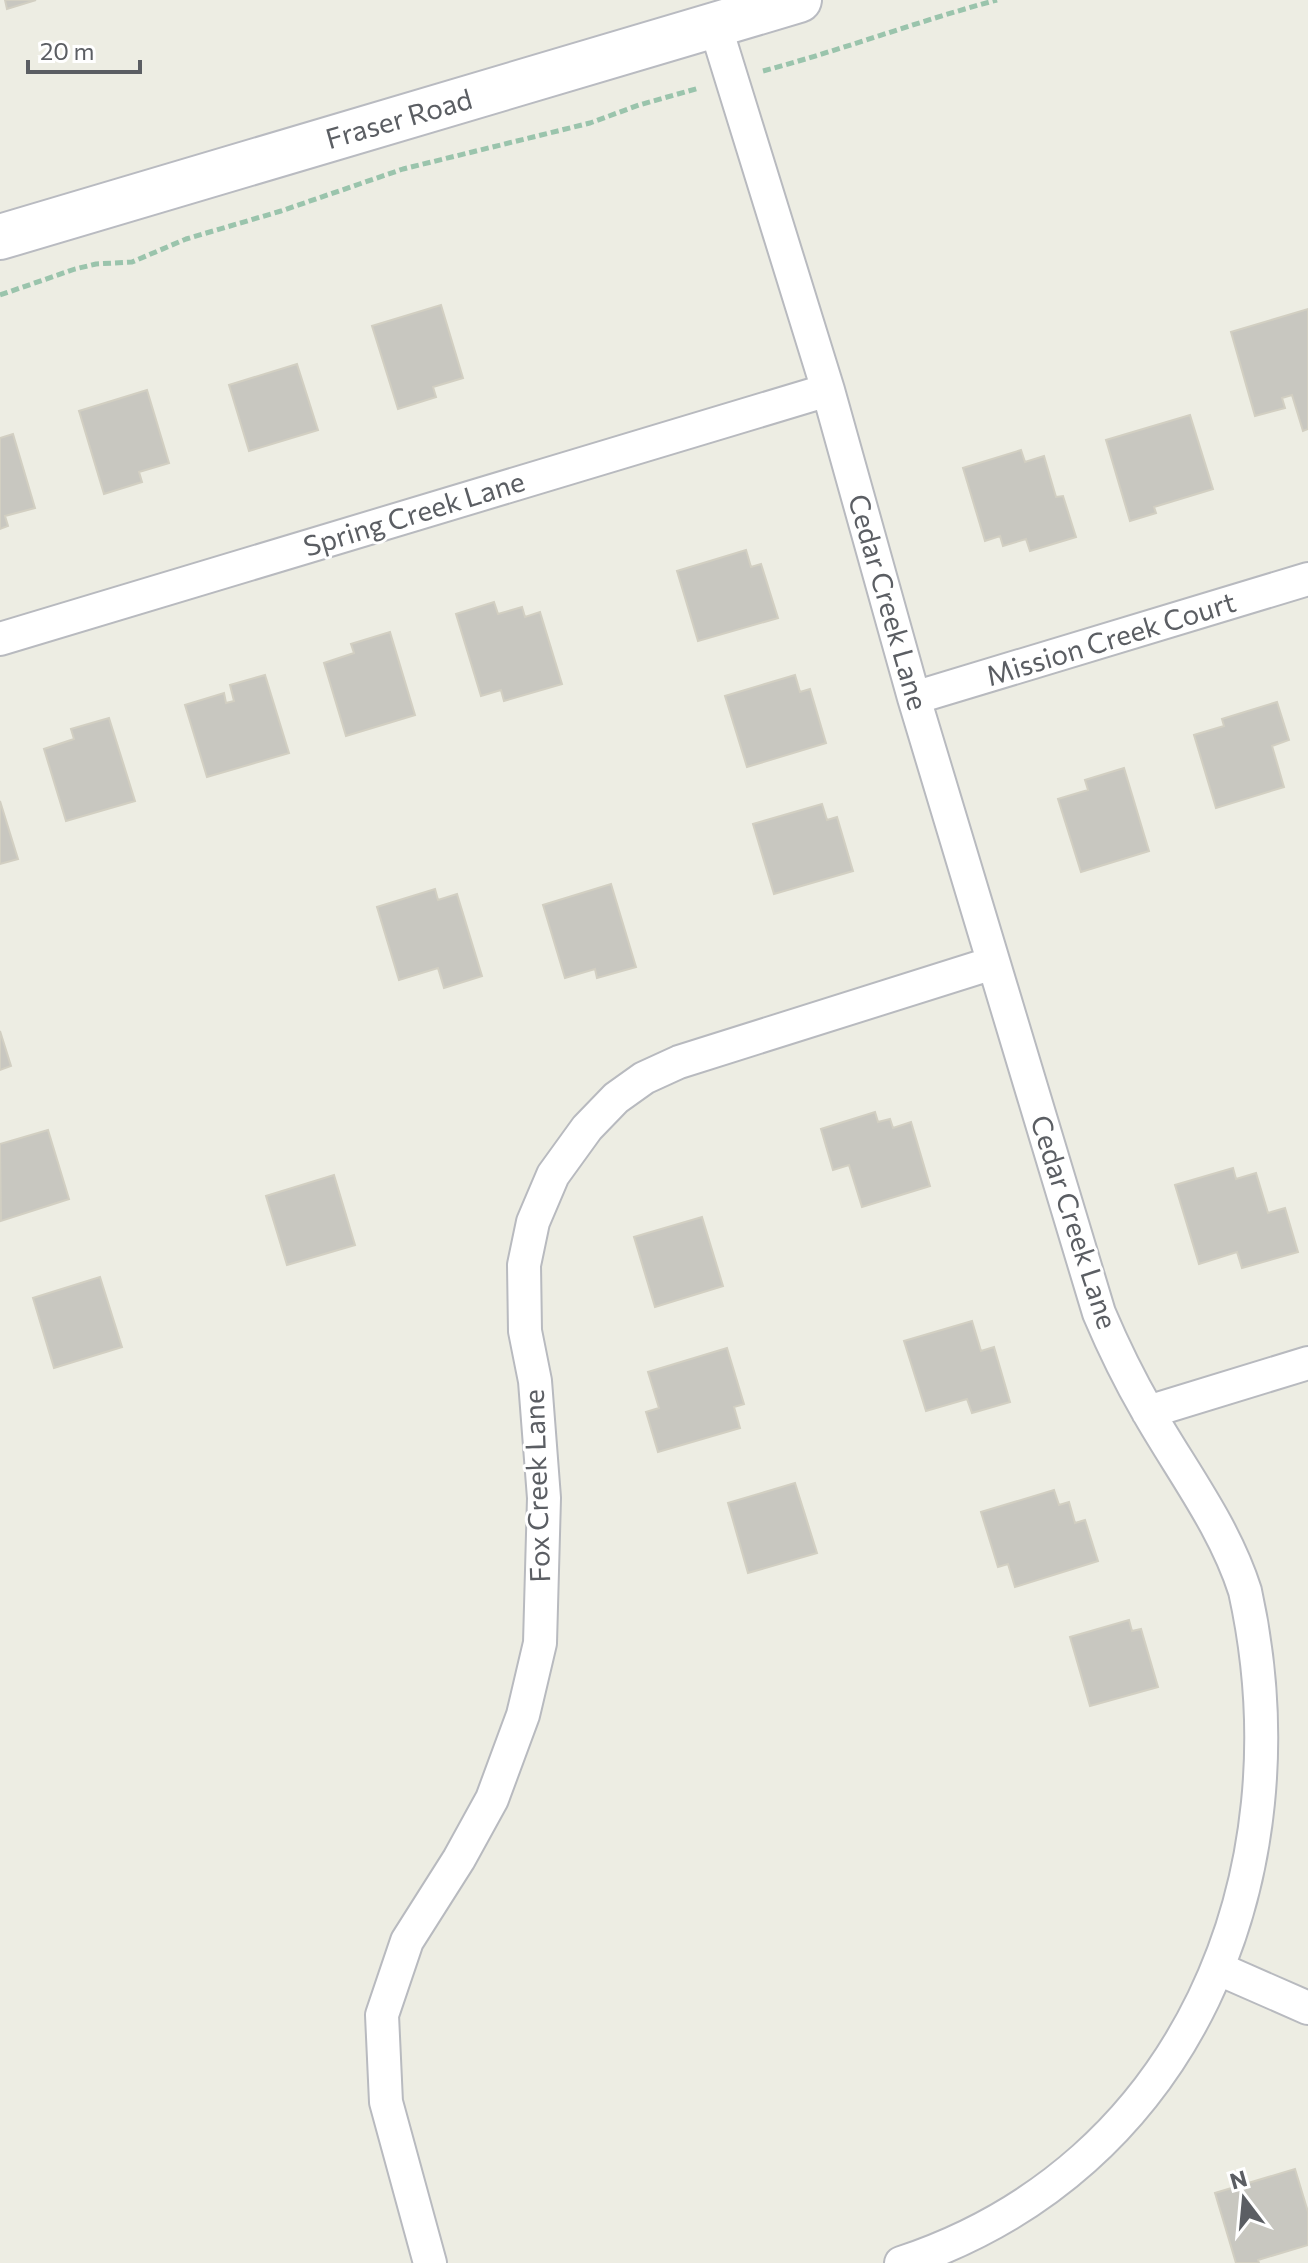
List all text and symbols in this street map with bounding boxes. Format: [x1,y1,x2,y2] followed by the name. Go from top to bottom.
[28,24,140,74] scale bar
[40,36,94,65] text: 20 m
[322,81,476,155] street label: Fraser Road
[299,463,528,563] street label: Spring Creek Lane
[842,490,936,713] street label: Cedar Creek Lane
[982,584,1240,692] street label: Mission Creek Court
[1024,1111,1126,1333] street label: Cedar Creek Lane
[516,1389,556,1583] street label: Fox Creek Lane
[1204,2159,1284,2239] north arrow
[1227,2164,1250,2195] text: N

